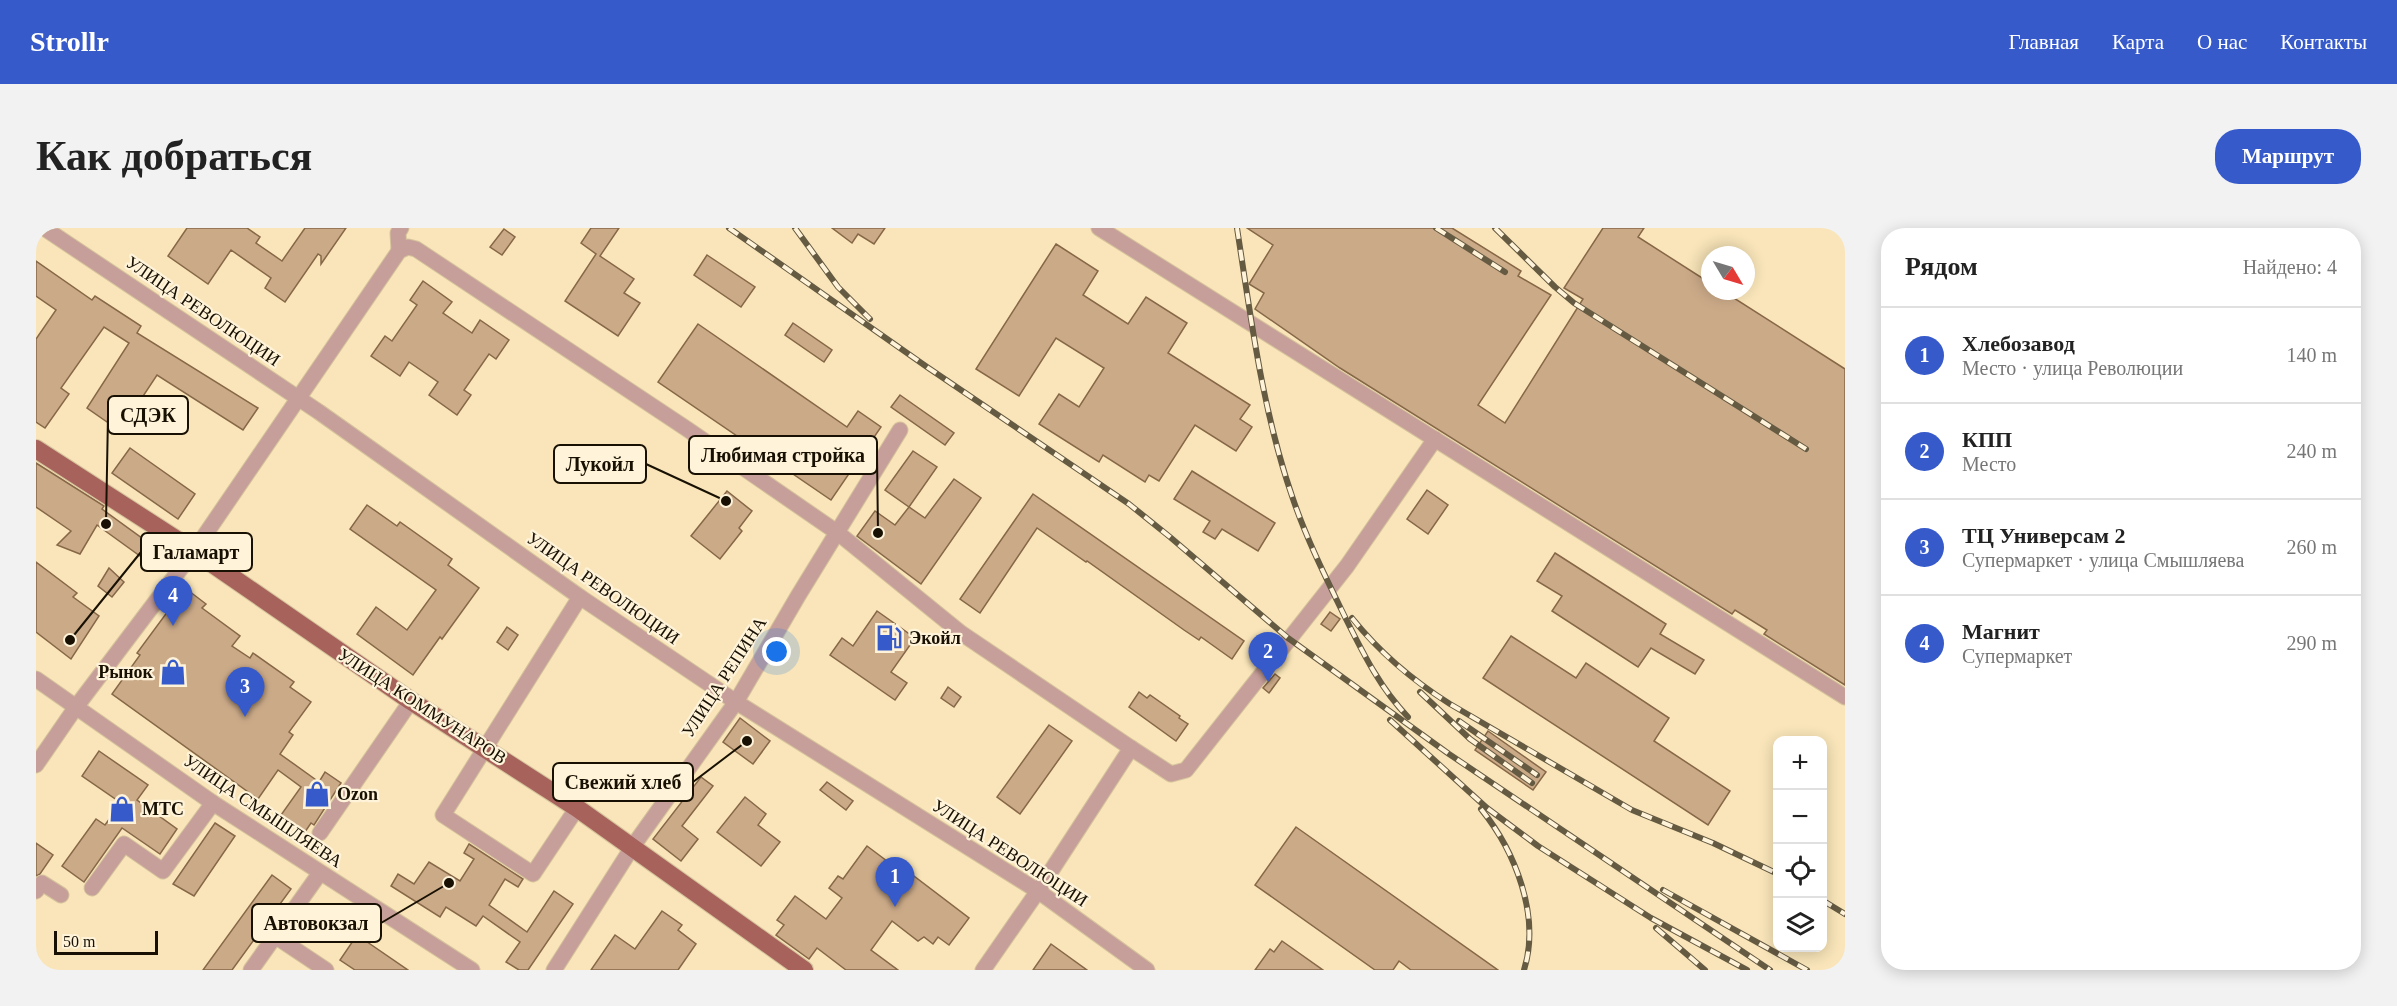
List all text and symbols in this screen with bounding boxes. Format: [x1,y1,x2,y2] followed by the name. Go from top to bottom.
[30,26,109,57] text: Strollr
[2009,30,2079,54] text: Главная
[2112,30,2164,54] text: Карта
[2197,30,2247,54] text: О нас
[2280,30,2367,54] text: Контакты
[2215,129,2361,184] button: Маршрут
[36,133,312,179] text: Как добраться
[1701,246,1755,300] north arrow
[122,252,284,370] street label: УЛИЦА РЕВОЛЮЦИИ
[1905,252,1978,281] text: Рядом
[2243,256,2337,278] text: Найдено: 4
[1962,331,2075,356] text: Хлебозавод
[1920,344,1930,366] text: 1
[2286,344,2337,366] text: 140 m
[1962,357,2183,379] text: Место · улица Революции
[108,396,188,434] callout: СДЭК
[120,404,176,427] text: СДЭК
[1962,427,2012,452] text: КПП
[689,436,877,474] callout: Любимая стройка
[1920,440,1930,462] text: 2
[2286,440,2337,462] text: 240 m
[701,444,865,467] text: Любимая стройка
[554,445,646,483] callout: Лукойл
[566,453,634,476] text: Лукойл
[1962,453,2016,475] text: Место
[1962,523,2125,548] text: ТЦ Универсам 2
[523,528,683,648] street label: УЛИЦА РЕВОЛЮЦИИ
[141,533,252,571] callout: Галамарт
[1920,536,1930,558] text: 3
[2286,536,2337,558] text: 260 m
[153,541,239,564] text: Галамарт
[1962,549,2244,571] text: Супермаркет · улица Смышляева
[154,576,192,626] pin: 4
[678,613,770,741] street label: УЛИЦА РЕПИНА
[1962,619,2040,644] text: Магнит
[874,623,904,653] fuel station icon: Экойл
[909,628,961,648] place label: Экойл
[1248,632,1288,682] pin: 2
[1920,632,1930,654] text: 4
[2286,632,2337,654] text: 290 m
[762,637,791,666] your location
[334,644,510,768] street label: УЛИЦА КОММУНАРОВ
[1962,645,2072,667] text: Супермаркет
[158,657,188,687] shop icon: Рынок
[98,662,154,682] place label: Рынок
[226,668,264,717] pin: 3
[1773,736,1827,952] map controls
[1773,736,1827,790] button: +
[180,750,346,872] street label: УЛИЦА СМЫШЛЯЕВА
[553,763,693,801] callout: Свежий хлеб
[565,771,681,793] text: Свежий хлеб
[302,779,332,809] shop icon: Ozon
[337,784,378,804] place label: Ozon
[1773,790,1827,844] button: −
[107,794,137,824] shop icon: МТС
[929,795,1091,911] street label: УЛИЦА РЕВОЛЮЦИИ
[142,799,184,819] place label: МТС
[1773,844,1827,898] button: locate
[876,858,914,907] pin: 1
[1773,898,1827,952] button: layers
[252,904,381,942] callout: Автовокзал
[263,912,369,934] text: Автовокзал
[54,928,158,956] scale bar
[63,933,95,950] text: 50 m

